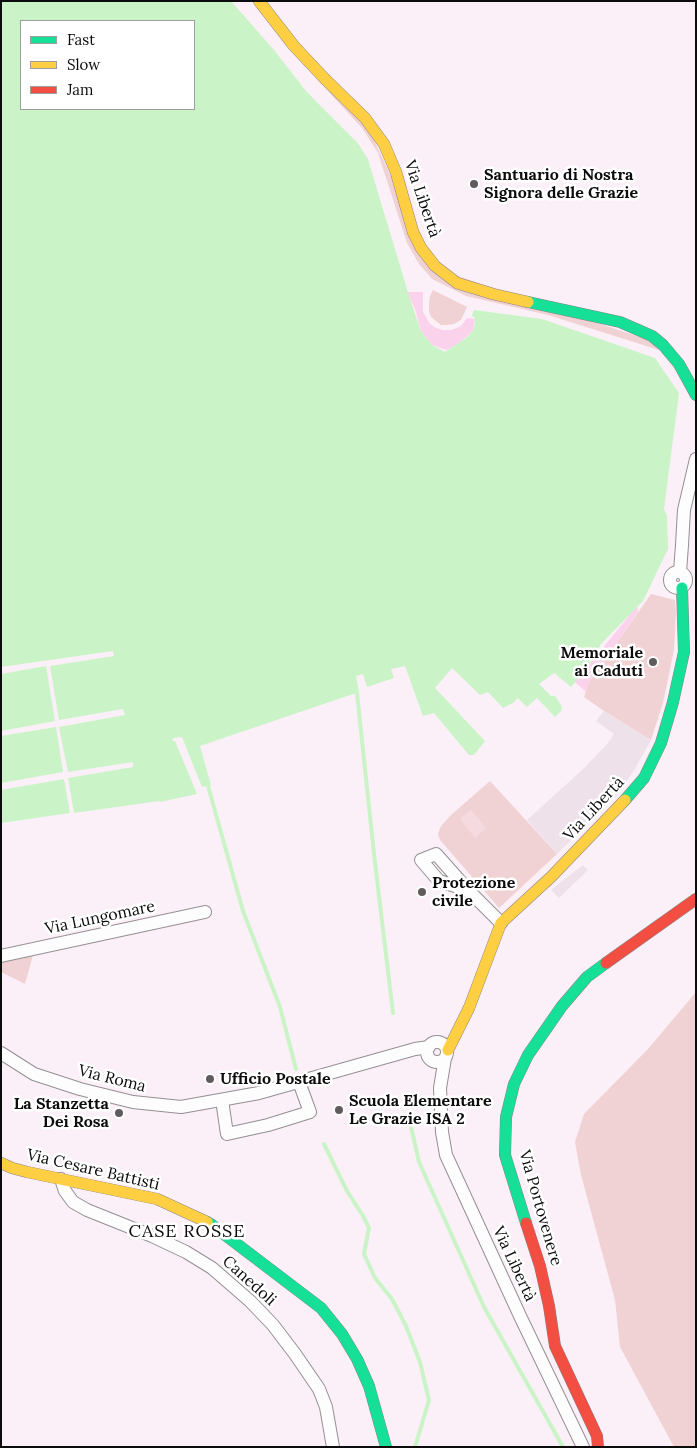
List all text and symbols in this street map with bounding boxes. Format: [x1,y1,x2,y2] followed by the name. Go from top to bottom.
[20,20,195,110] legend
[67,30,95,49] text: Fast
[67,55,100,74] text: Slow
[67,80,94,99] text: Jam
[400,158,444,240] street label: Via Libertà
[484,165,638,203] place label: Santuario di Nostra Signora delle Grazie
[468,178,480,190] marker: Santuario di Nostra Signora delle Grazie
[561,643,643,681] place label: Memoriale ai Caduti
[647,656,659,668] marker: Memoriale ai Caduti
[560,773,628,845] street label: Via Libertà
[432,873,515,911] place label: Protezione civile
[416,886,428,898] marker: Protezione civile
[43,897,157,939] street label: Via Lungomare
[76,1061,148,1097] street label: Via Roma
[220,1069,331,1089] place label: Ufficio Postale
[204,1073,216,1085] marker: Ufficio Postale
[349,1091,491,1129] place label: Scuola Elementare Le Grazie ISA 2
[14,1094,109,1132] place label: La Stanzetta Dei Rosa
[333,1104,345,1116] marker: Scuola Elementare Le Grazie ISA 2
[113,1107,125,1119] marker: La Stanzetta Dei Rosa
[25,1145,161,1195] street label: Via Cesare Battisti
[514,1148,566,1268] street label: Via Portovenere
[127,1221,247,1243] district label: CASE ROSSE
[488,1224,540,1304] street label: Via Libertà
[218,1252,280,1310] street label: Canedoli

